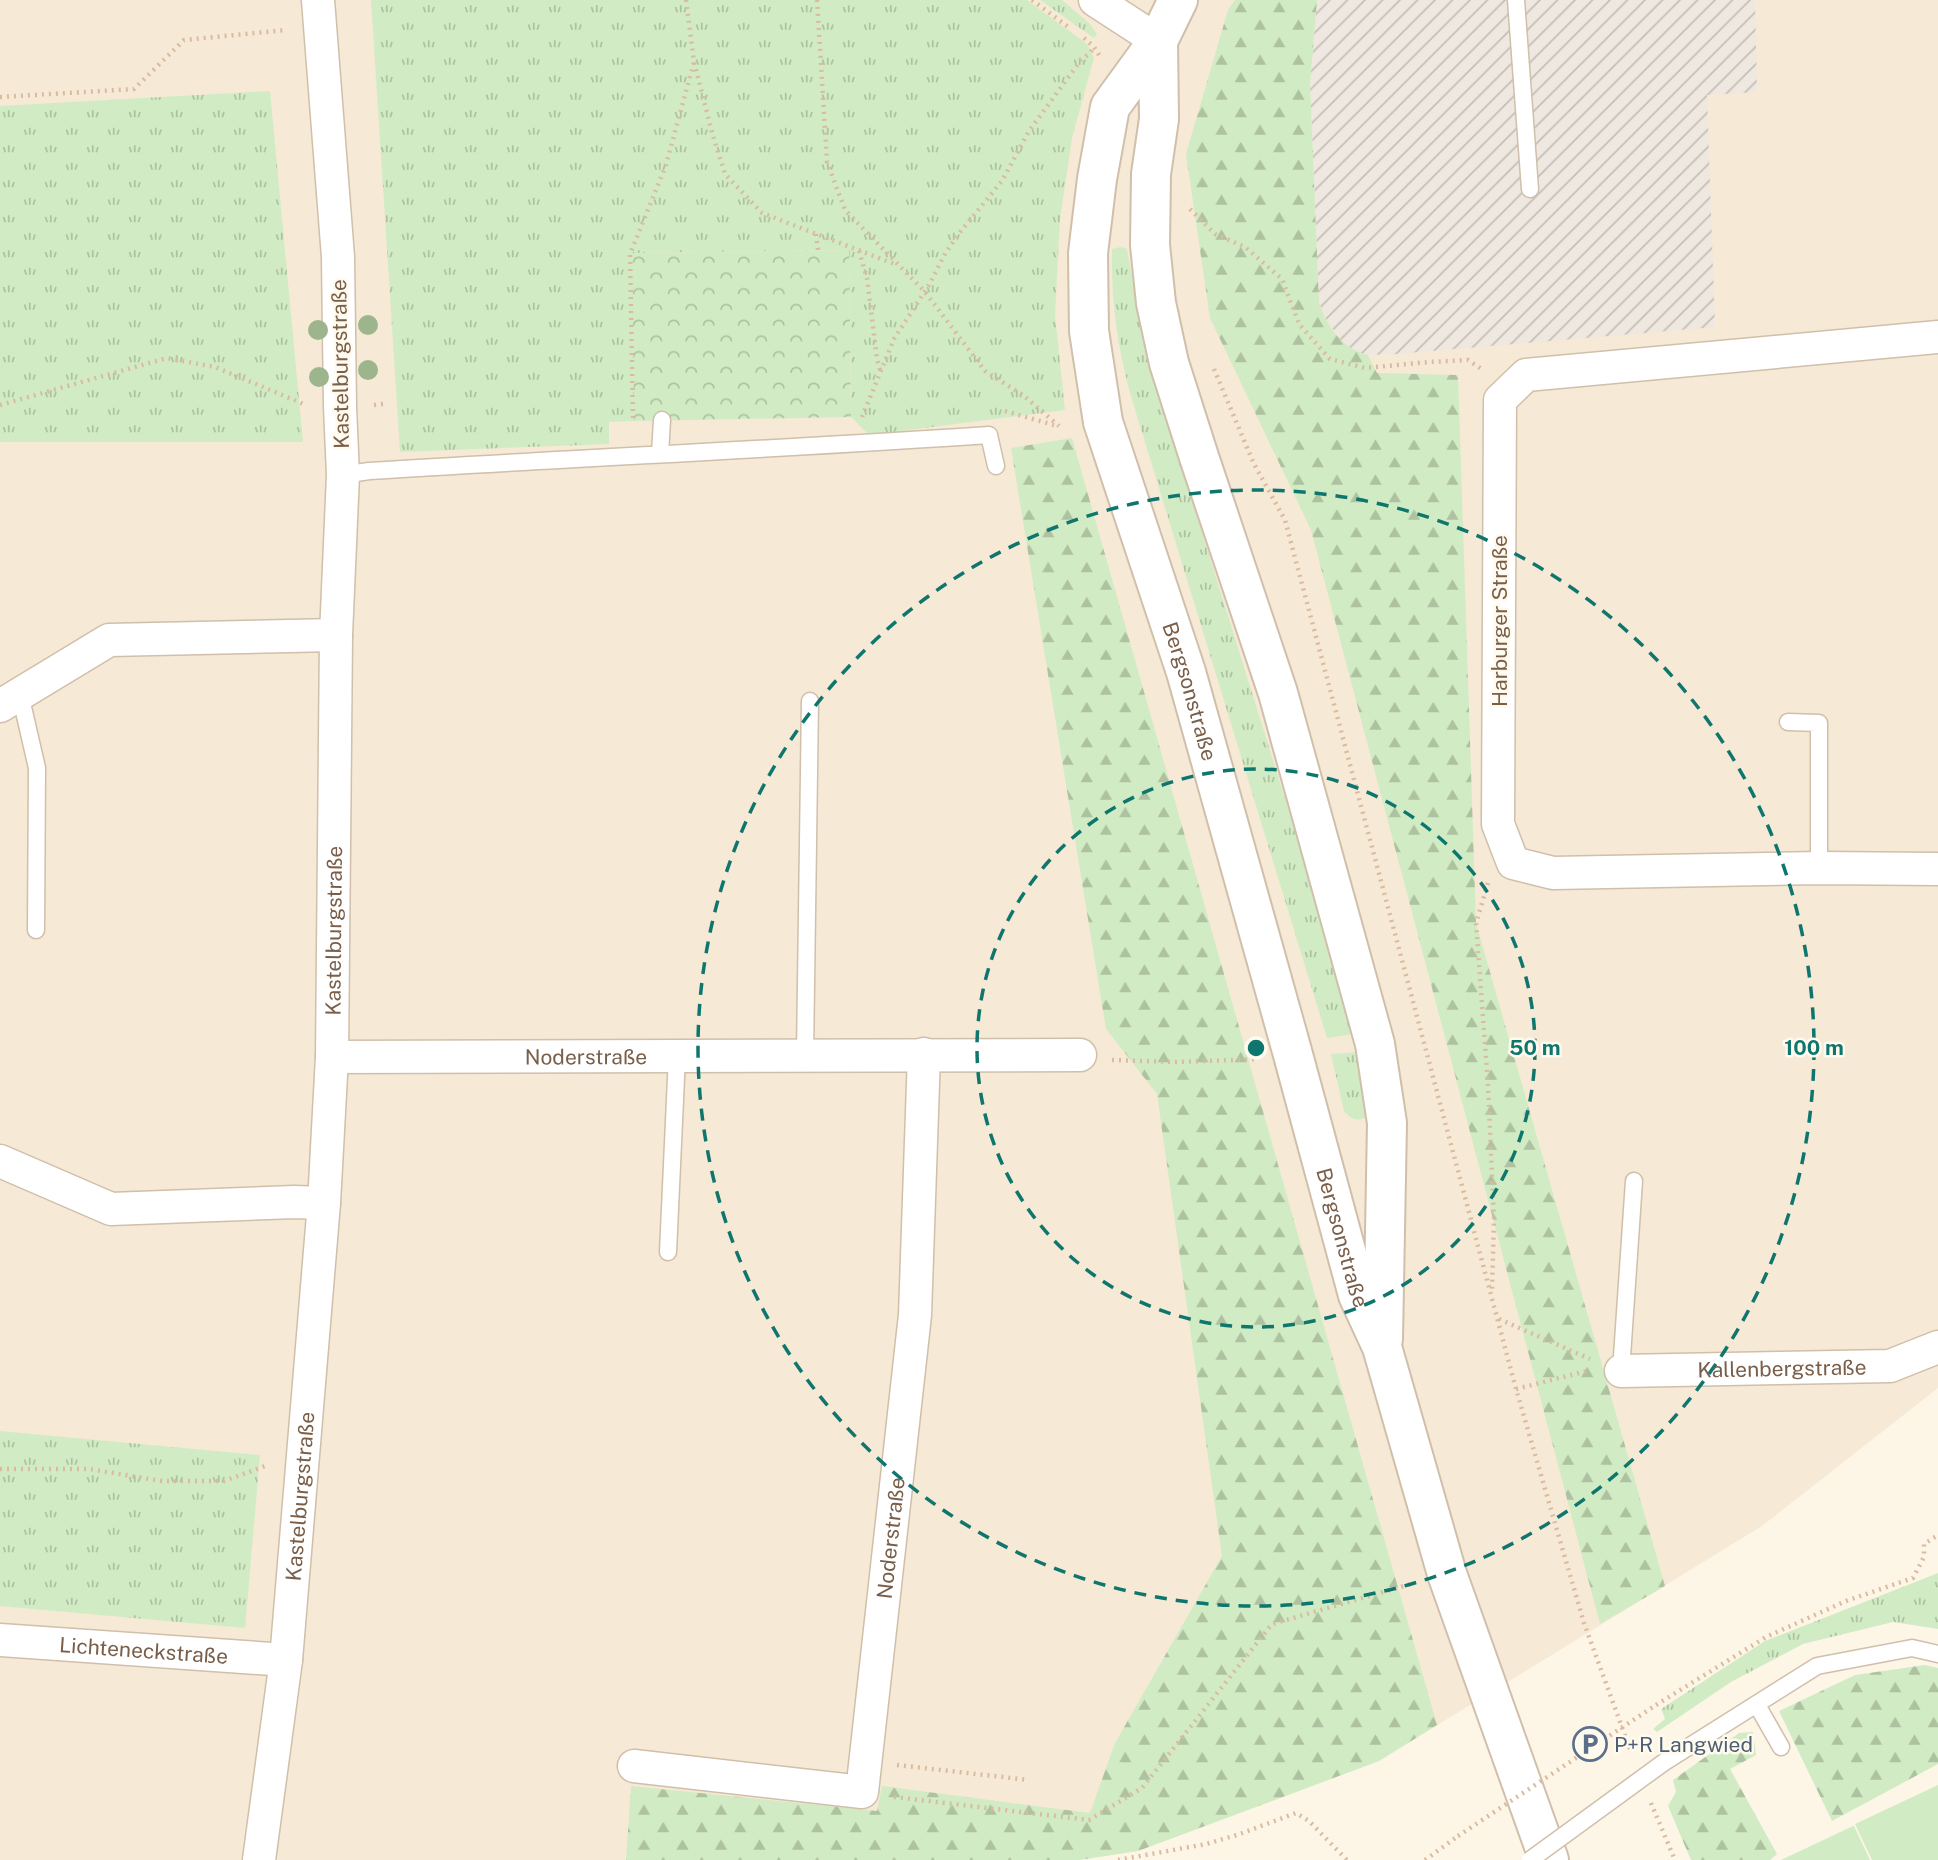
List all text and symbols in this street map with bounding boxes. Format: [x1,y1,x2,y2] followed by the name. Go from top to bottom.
[326,279,354,449] street label: Kastelburgstraße
[1487,535,1512,707] street label: Harburger Straße
[1158,619,1223,763] street label: Bergsonstraße
[320,846,347,1016] street label: Kastelburgstraße
[1509,1035,1561,1060] text: 50 m
[1784,1035,1844,1060] text: 100 m
[1244,1036,1268,1060] centre of rings
[525,1044,647,1069] street label: Noderstraße
[1312,1165,1374,1311] street label: Bergsonstraße
[1697,1354,1867,1382] street label: Kallenbergstraße
[280,1411,319,1582] street label: Kastelburgstraße
[871,1476,909,1600] street label: Noderstraße
[58,1632,229,1668] street label: Lichteneckstraße
[1571,1725,1609,1763] parking icon: P+R Langwied
[1614,1732,1753,1757] place label: P+R Langwied

